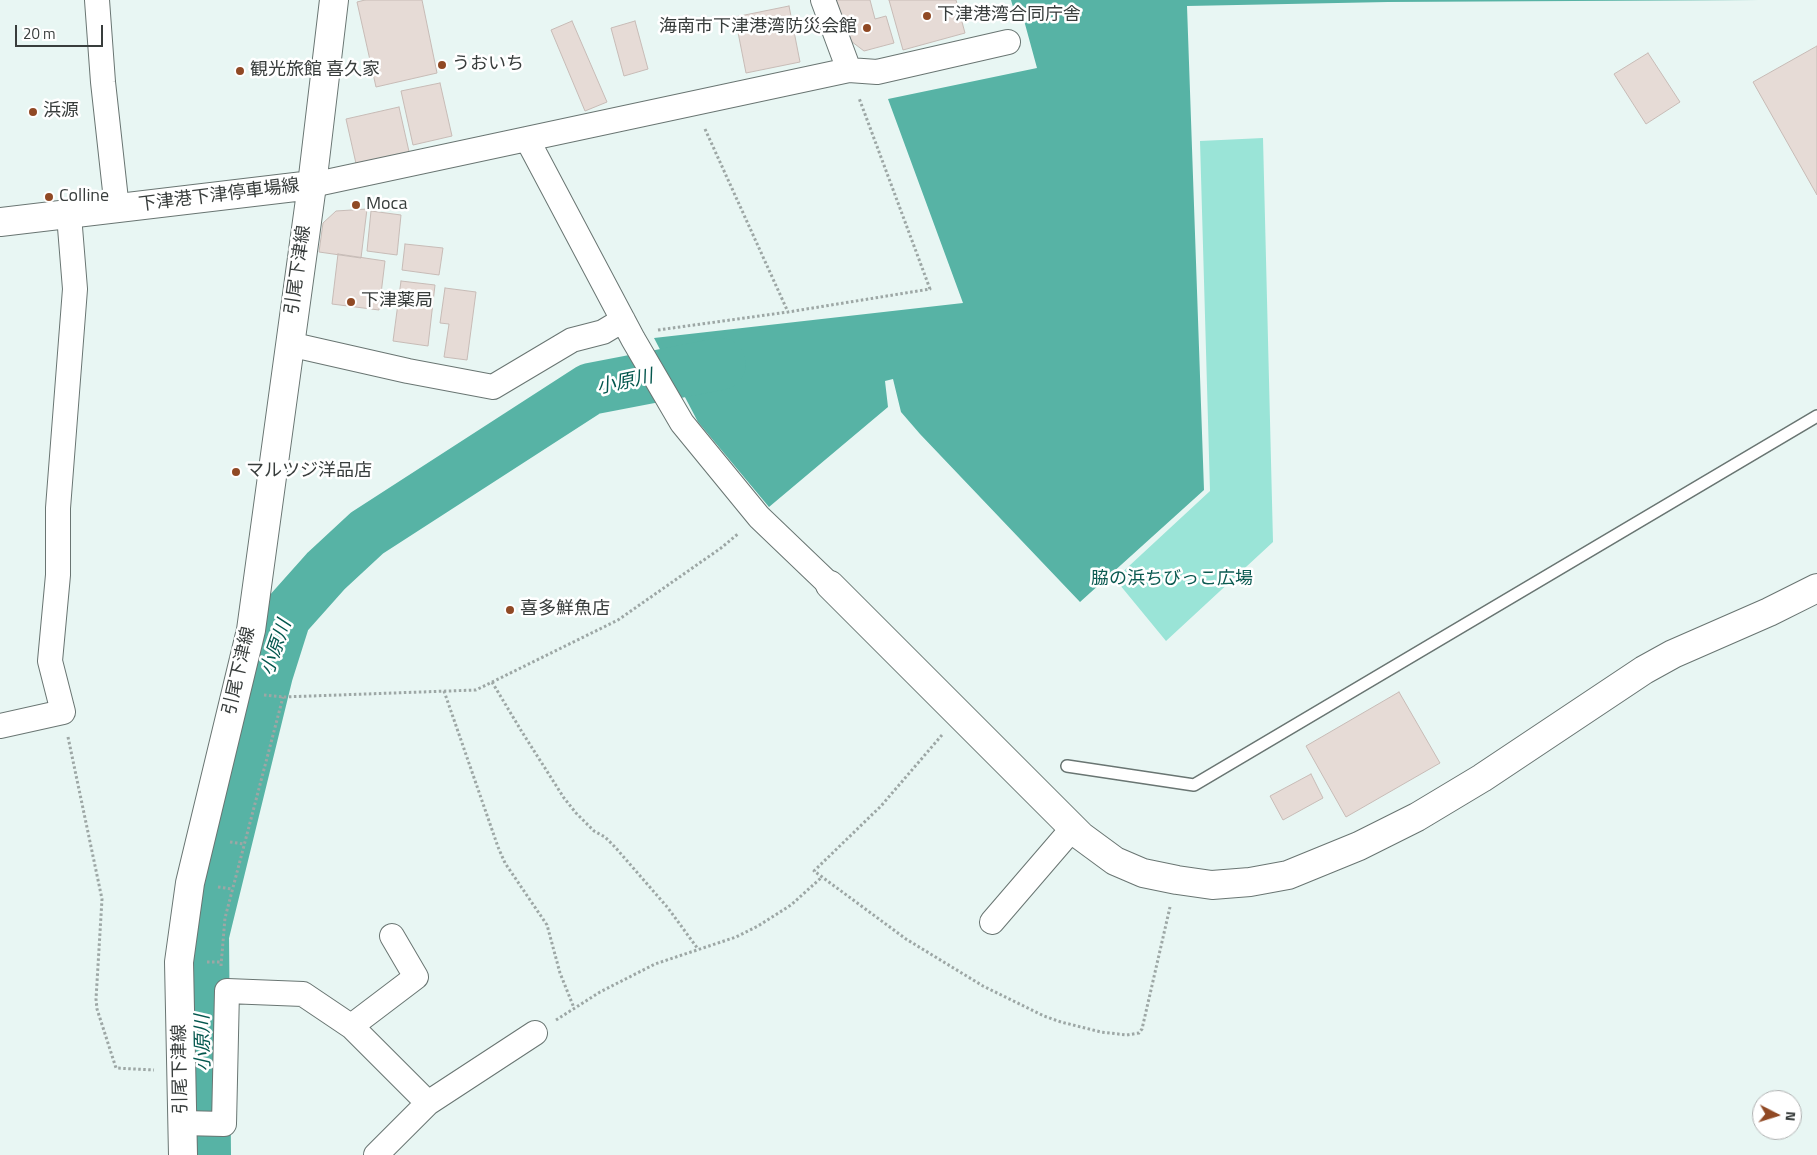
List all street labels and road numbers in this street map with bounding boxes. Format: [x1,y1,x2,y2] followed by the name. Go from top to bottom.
[137,175,301,217] street label: 下津港下津停車場線
[282,224,316,316] street label: 引尾下津線
[219,625,261,717] street label: 引尾下津線
[169,1024,193,1114] street label: 引尾下津線

